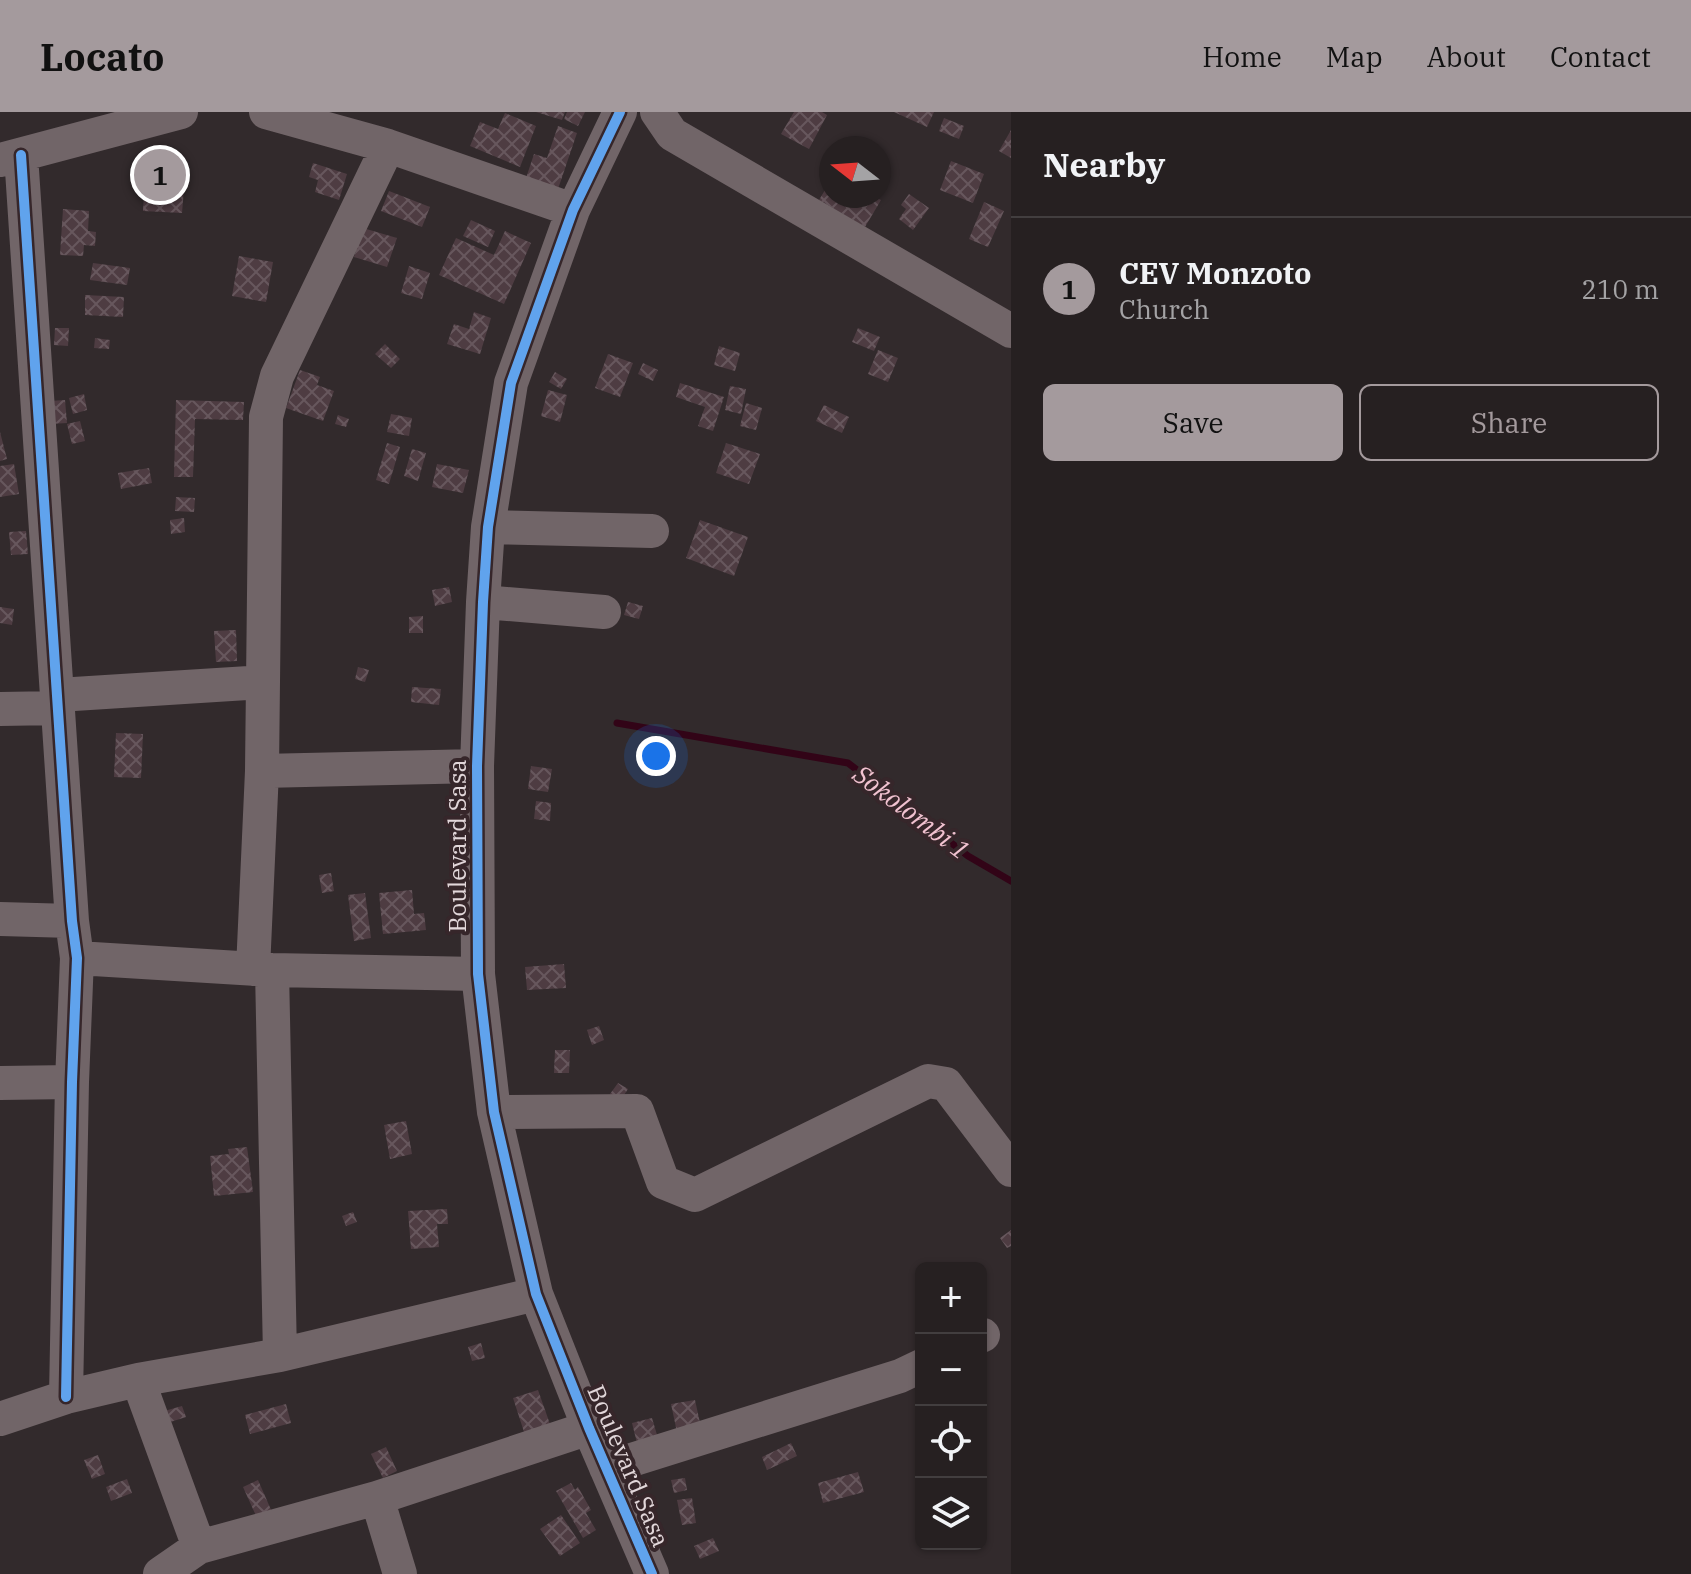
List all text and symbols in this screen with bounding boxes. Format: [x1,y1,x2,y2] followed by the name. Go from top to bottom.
[40,32,164,81] text: Locato
[1202,38,1282,75] text: Home
[1326,38,1383,75] text: Map
[1427,38,1506,75] text: About
[1550,38,1651,75] text: Contact
[819,136,891,208] north arrow
[1043,142,1165,186] text: Nearby
[134,145,186,205] pin: 1
[1119,253,1312,292] text: CEV Monzoto
[1061,272,1077,306] text: 1
[1581,272,1659,306] text: 210 m
[1119,292,1209,326] text: Church
[1043,384,1343,461] button: Save
[1359,384,1659,461] button: Share
[636,736,676,776] your location
[846,756,977,866] water label: Sokolombi 1
[441,760,473,932] street label: Boulevard Sasa
[915,1262,987,1550] map controls
[915,1262,987,1334] button: +
[915,1334,987,1406] button: −
[580,1380,677,1551] street label: Boulevard Sasa
[915,1406,987,1478] button: locate
[915,1478,987,1550] button: layers

